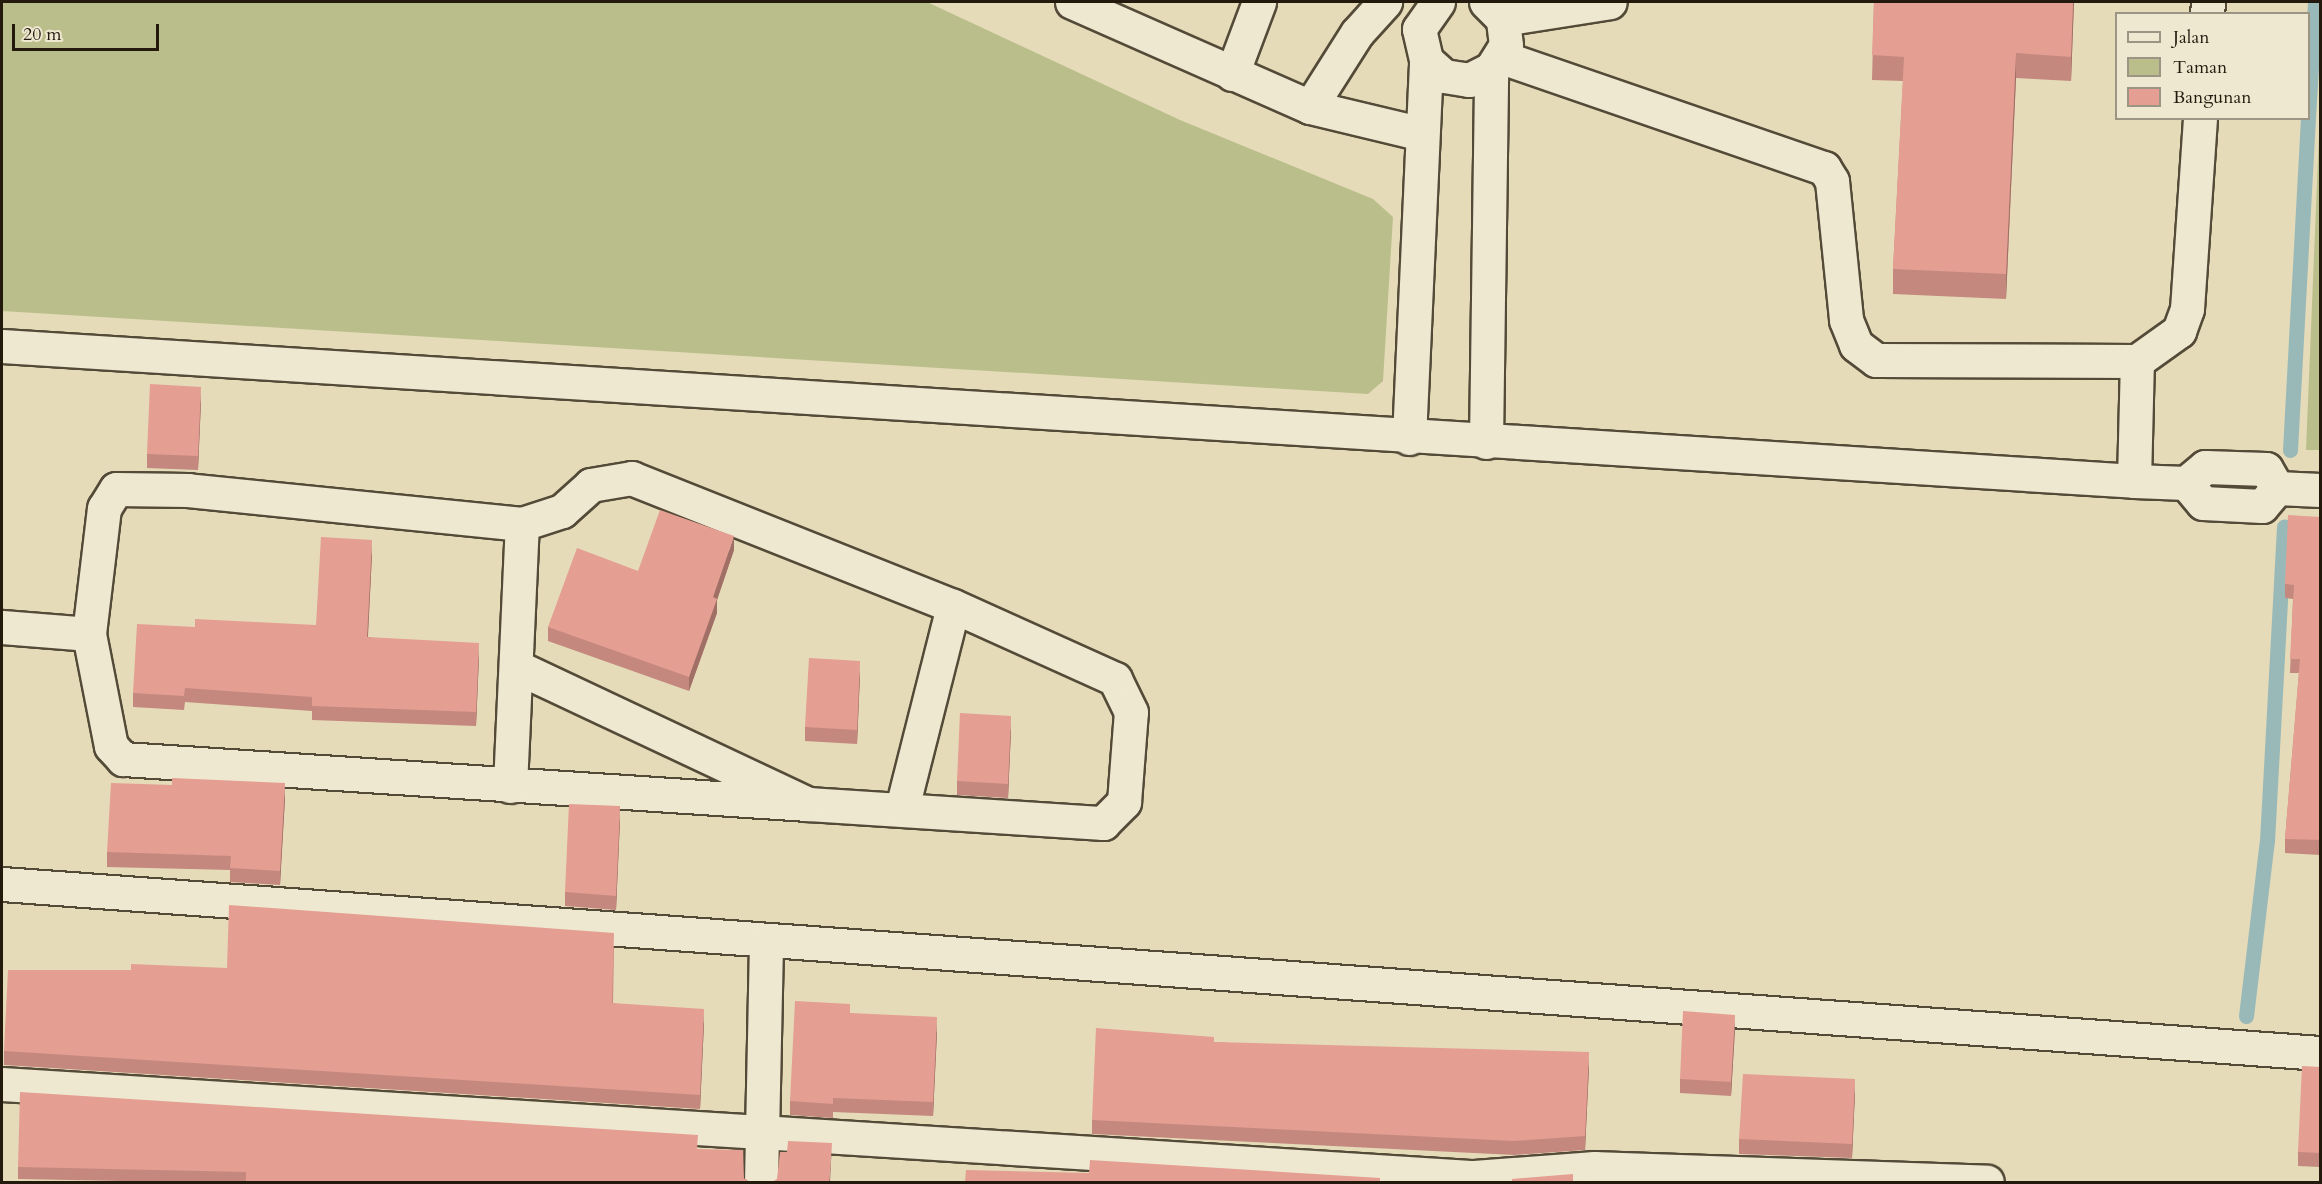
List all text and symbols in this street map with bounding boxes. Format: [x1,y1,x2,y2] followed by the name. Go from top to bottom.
[15,12,162,50] scale bar
[2115,12,2310,120] legend
[23,22,62,47] text: 20 m
[2173,25,2209,50] text: Jalan
[2173,55,2227,80] text: Taman
[2173,85,2251,110] text: Bangunan

